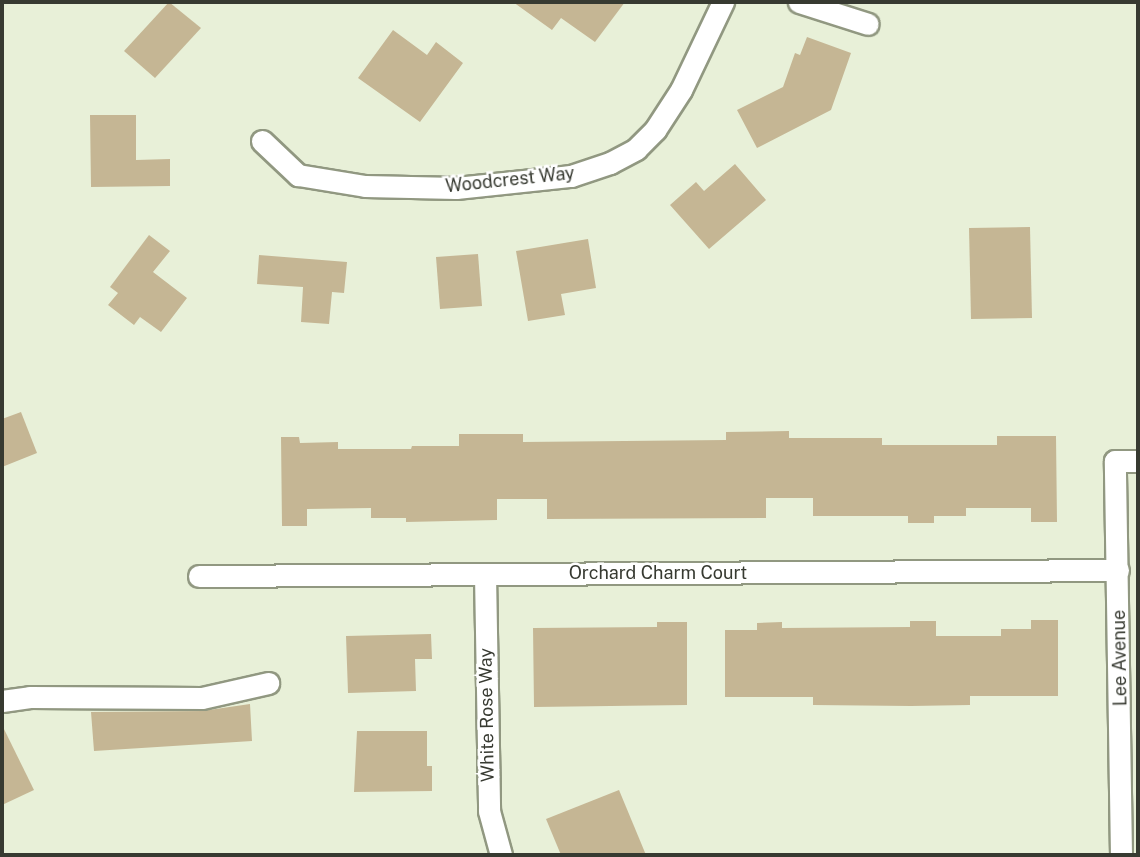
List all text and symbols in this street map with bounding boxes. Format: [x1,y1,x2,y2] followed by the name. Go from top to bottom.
[444,162,576,198] street label: Woodcrest Way
[569,562,747,584] street label: Orchard Charm Court
[1108,610,1132,706] street label: Lee Avenue
[475,647,499,783] street label: White Rose Way

